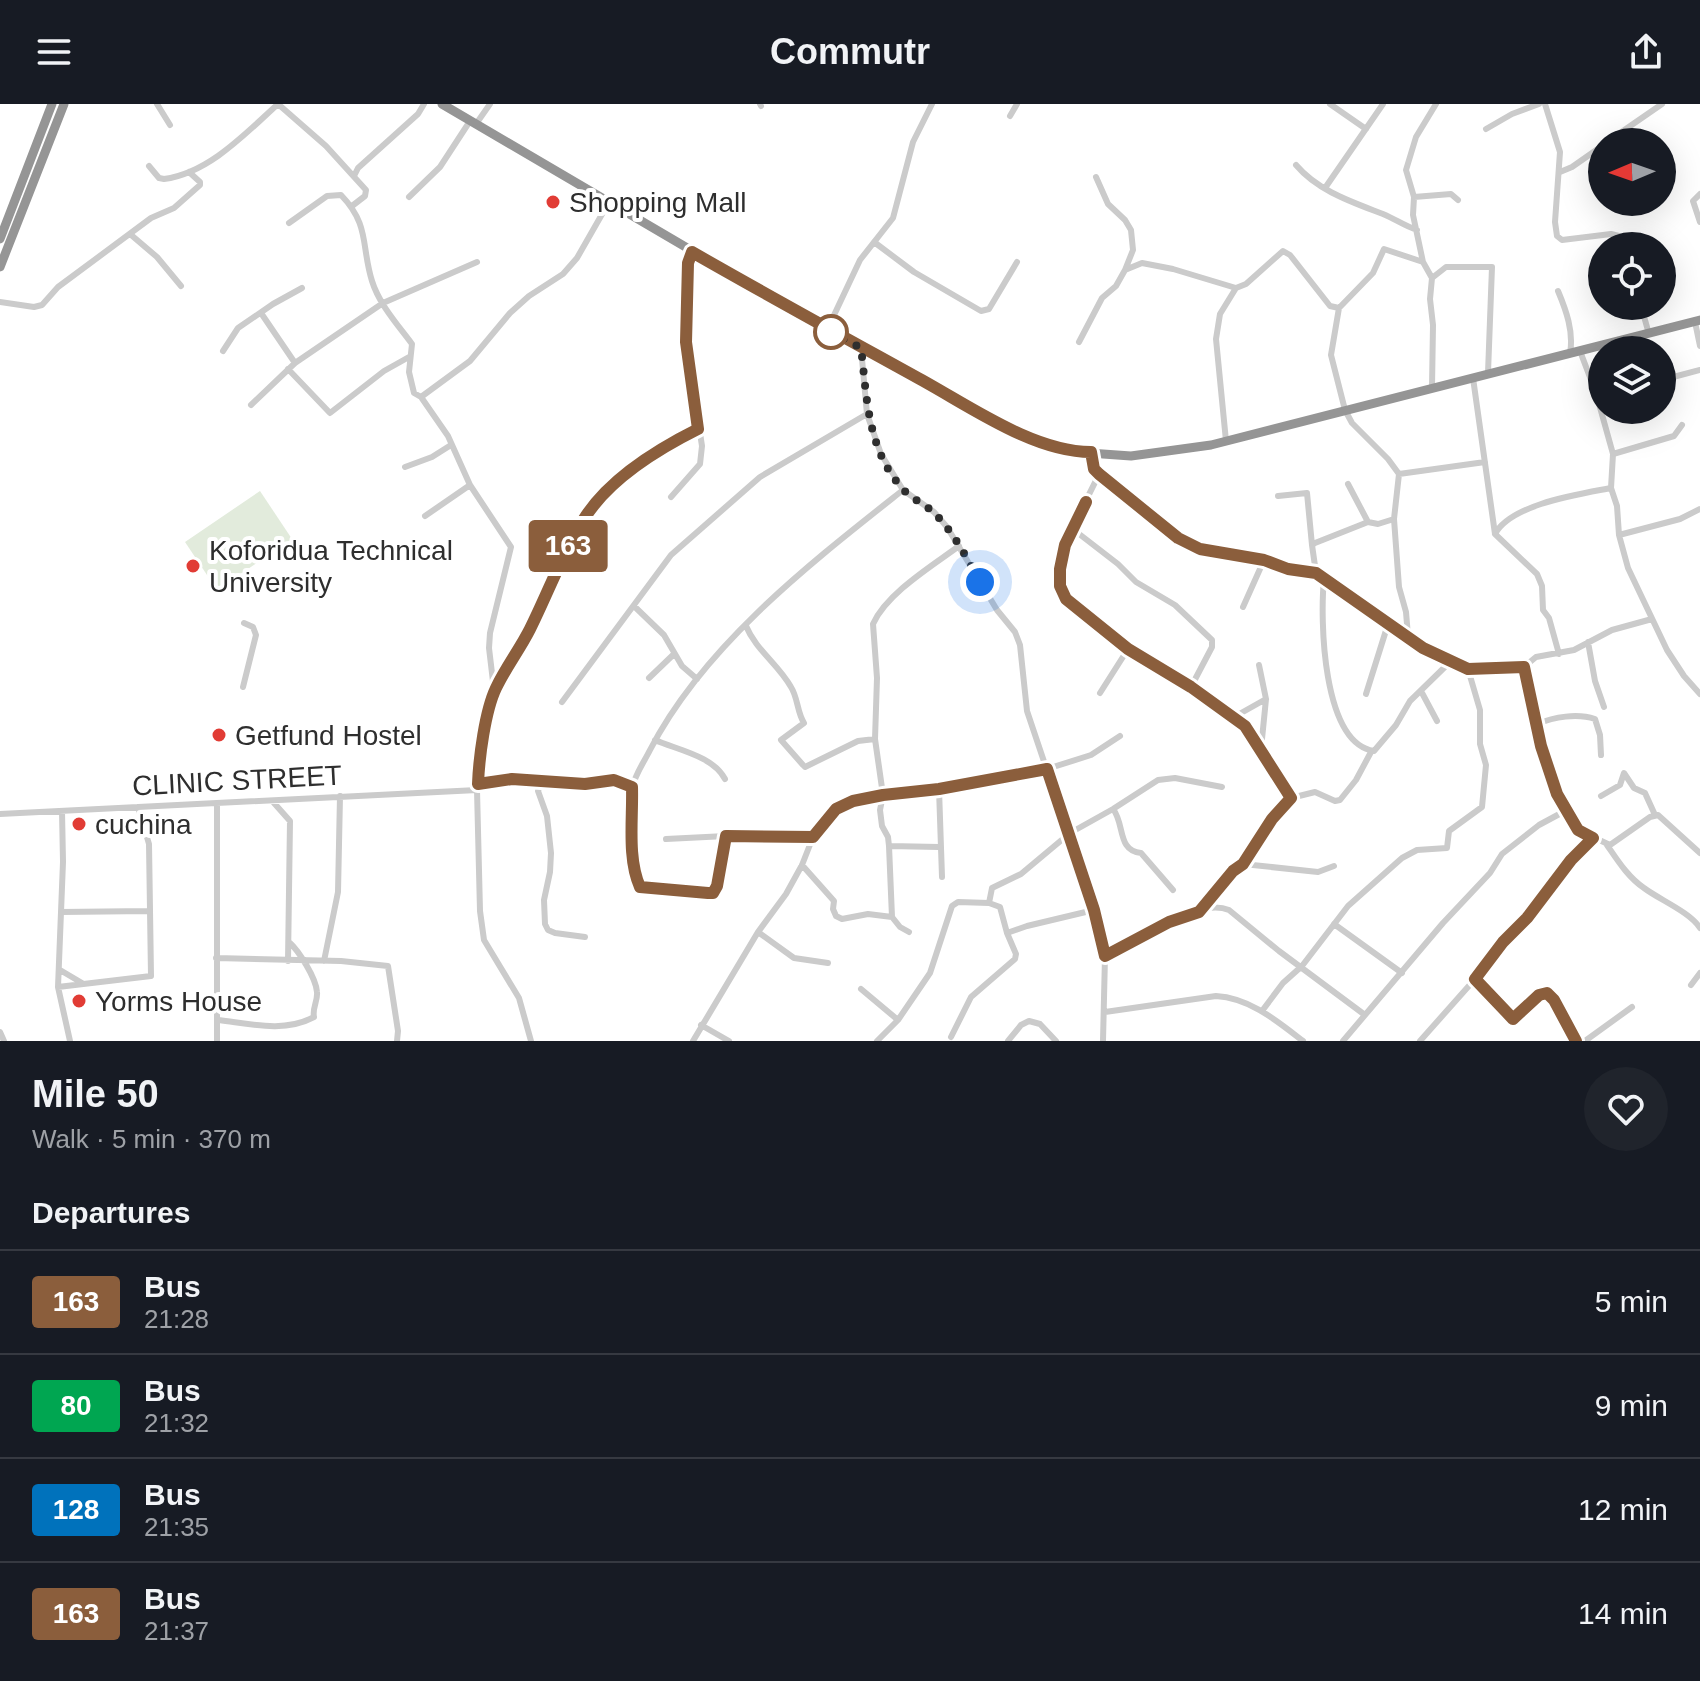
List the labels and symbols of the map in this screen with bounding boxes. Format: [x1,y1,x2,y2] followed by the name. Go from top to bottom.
[1588,128,1676,216] north arrow
[569,187,746,218] place label: Shopping Mall
[544,193,562,211] marker: Shopping Mall
[814,315,848,349] unlabelled marker
[522,520,614,572] line badge: 163
[209,535,453,598] place label: Koforidua Technical University
[184,557,202,575] marker: Koforidua Technical University
[960,562,1000,602] your location
[235,720,422,751] place label: Getfund Hostel
[210,726,228,744] marker: Getfund Hostel
[131,760,343,801] street label: CLINIC STREET
[95,809,192,840] place label: cuchina
[70,815,88,833] marker: cuchina
[95,986,262,1017] place label: Yorms House
[70,992,88,1010] marker: Yorms House

